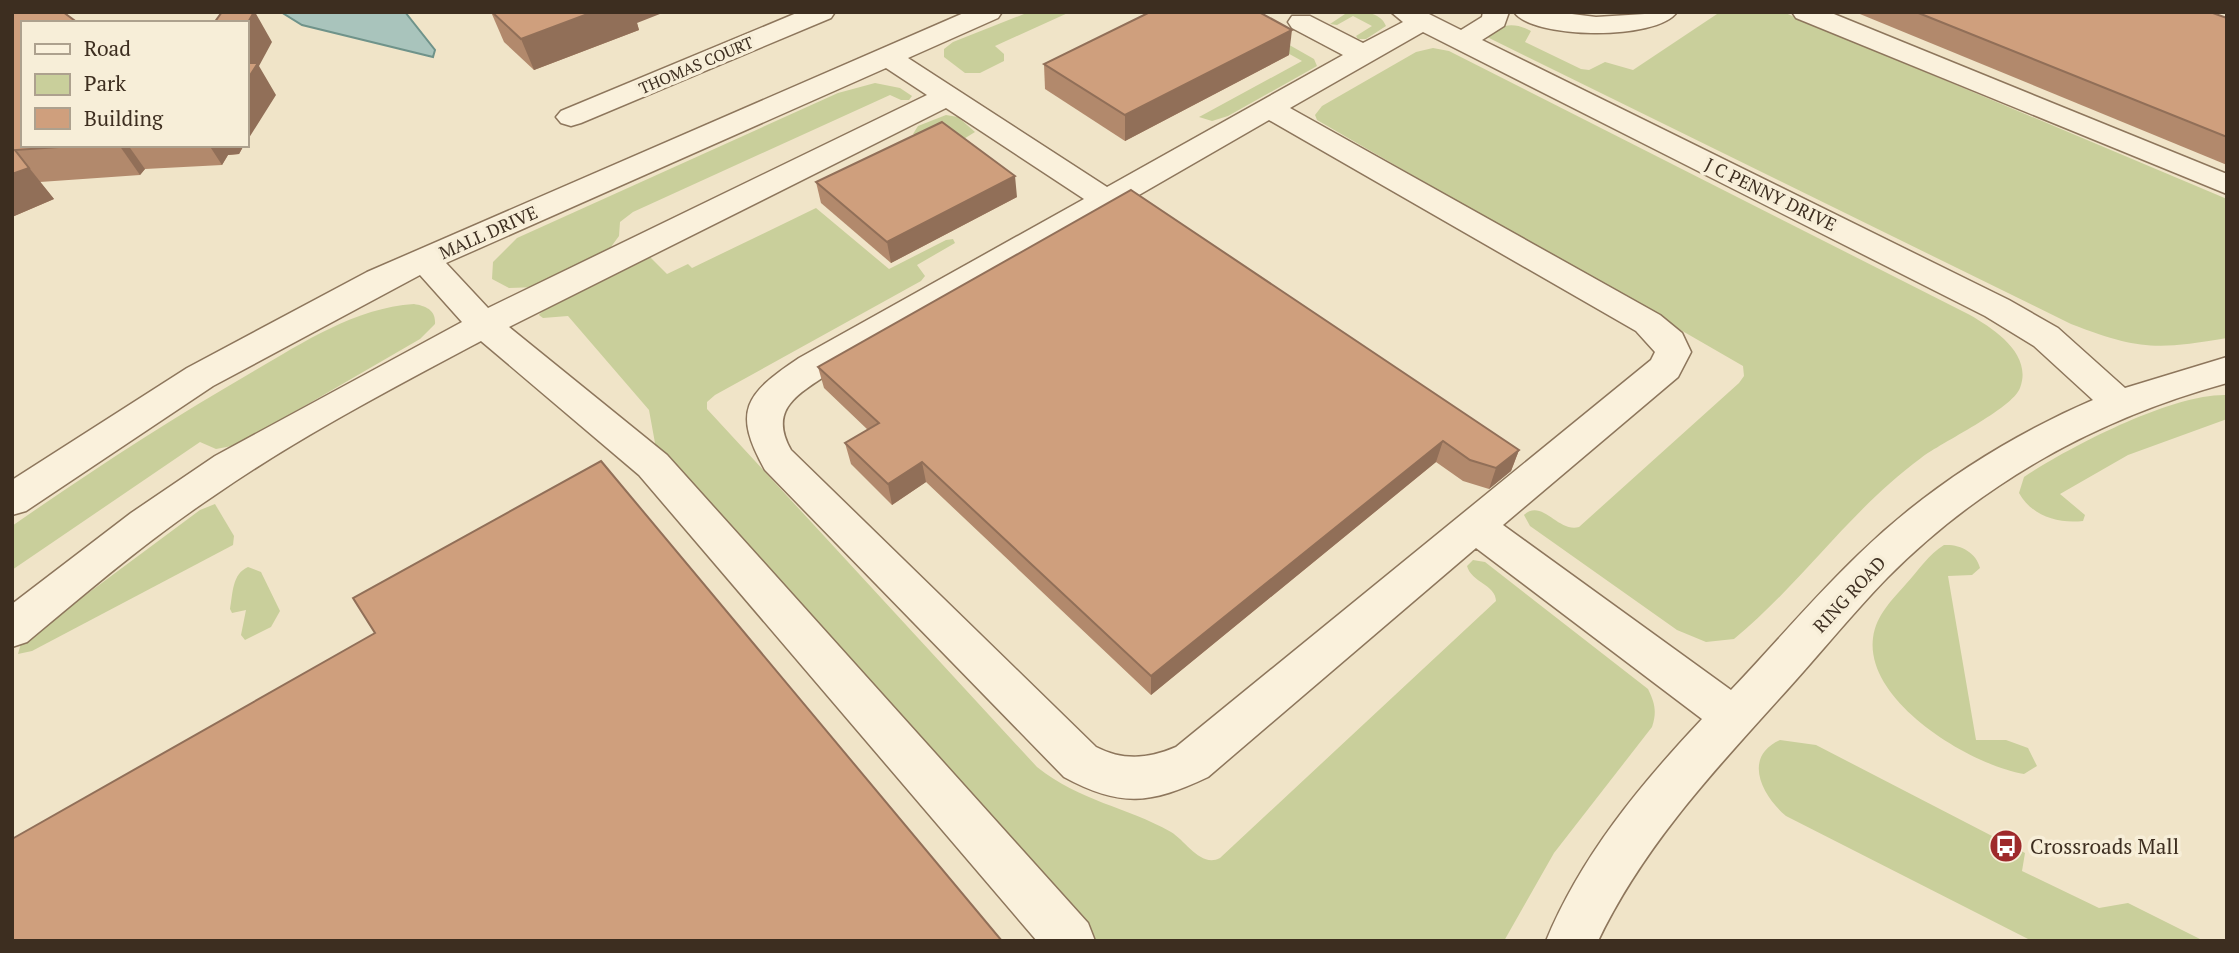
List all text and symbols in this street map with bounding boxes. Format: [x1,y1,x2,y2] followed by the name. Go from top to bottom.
[21,21,248,147] legend
[635,31,757,99] street label: THOMAS COURT
[84,34,131,62] text: Road
[84,69,126,97] text: Park
[84,104,164,132] text: Building
[1701,152,1841,236] street label: J C PENNY DRIVE
[435,200,541,264] street label: MALL DRIVE
[1807,551,1891,637] street label: RING ROAD
[1987,827,2025,865] bus stop icon: Crossroads Mall
[2030,832,2179,860] place label: Crossroads Mall

